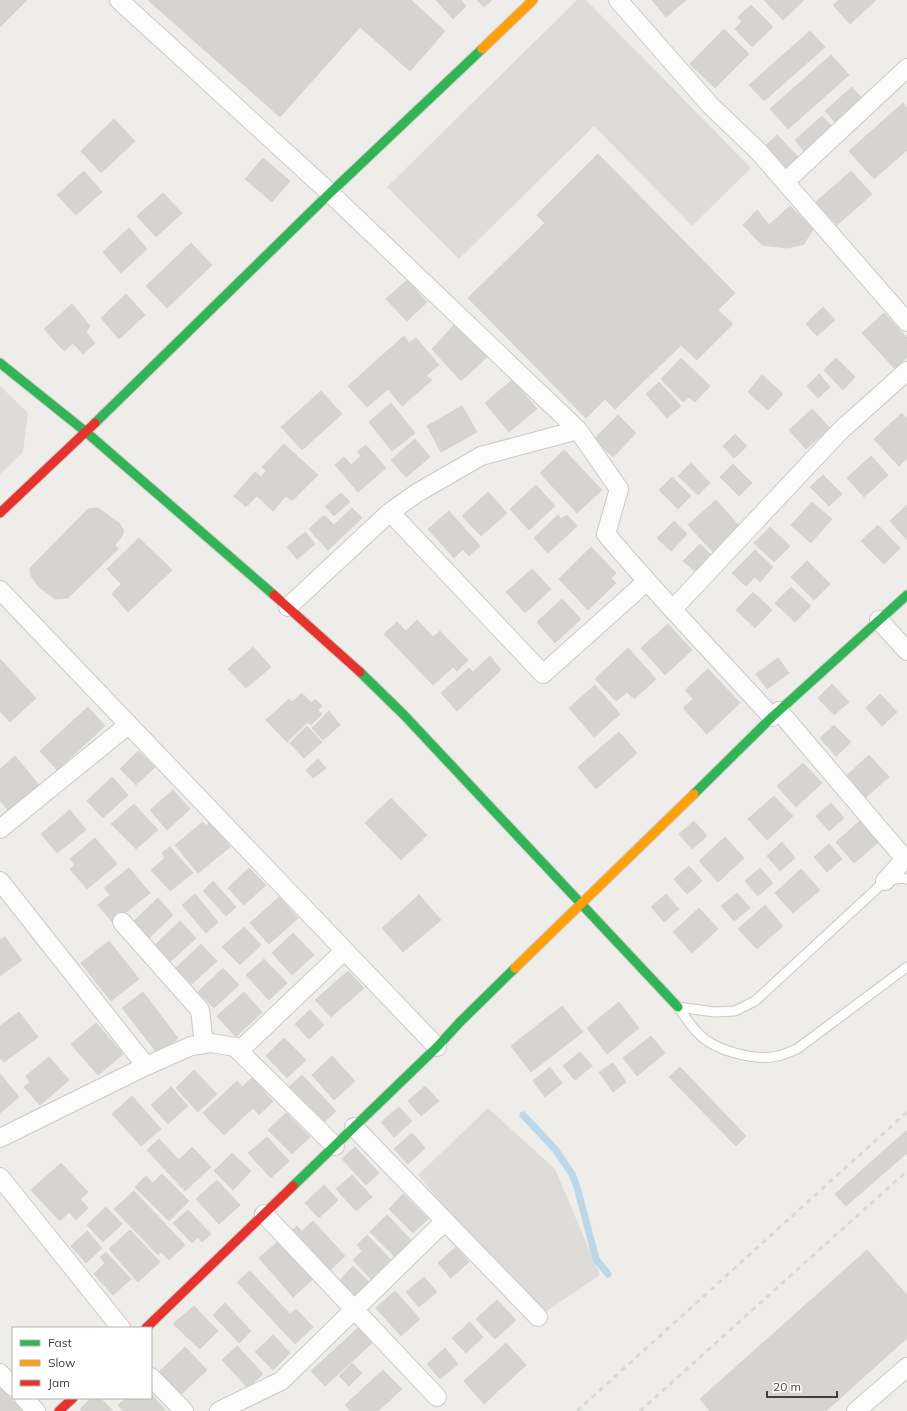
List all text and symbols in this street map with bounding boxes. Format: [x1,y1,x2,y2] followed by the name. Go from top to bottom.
[12,1327,152,1399] legend
[48,1335,72,1350] text: Fast
[48,1355,76,1370] text: Slow
[767,1373,837,1399] scale bar
[48,1375,70,1390] text: Jam
[773,1379,801,1394] text: 20 m

